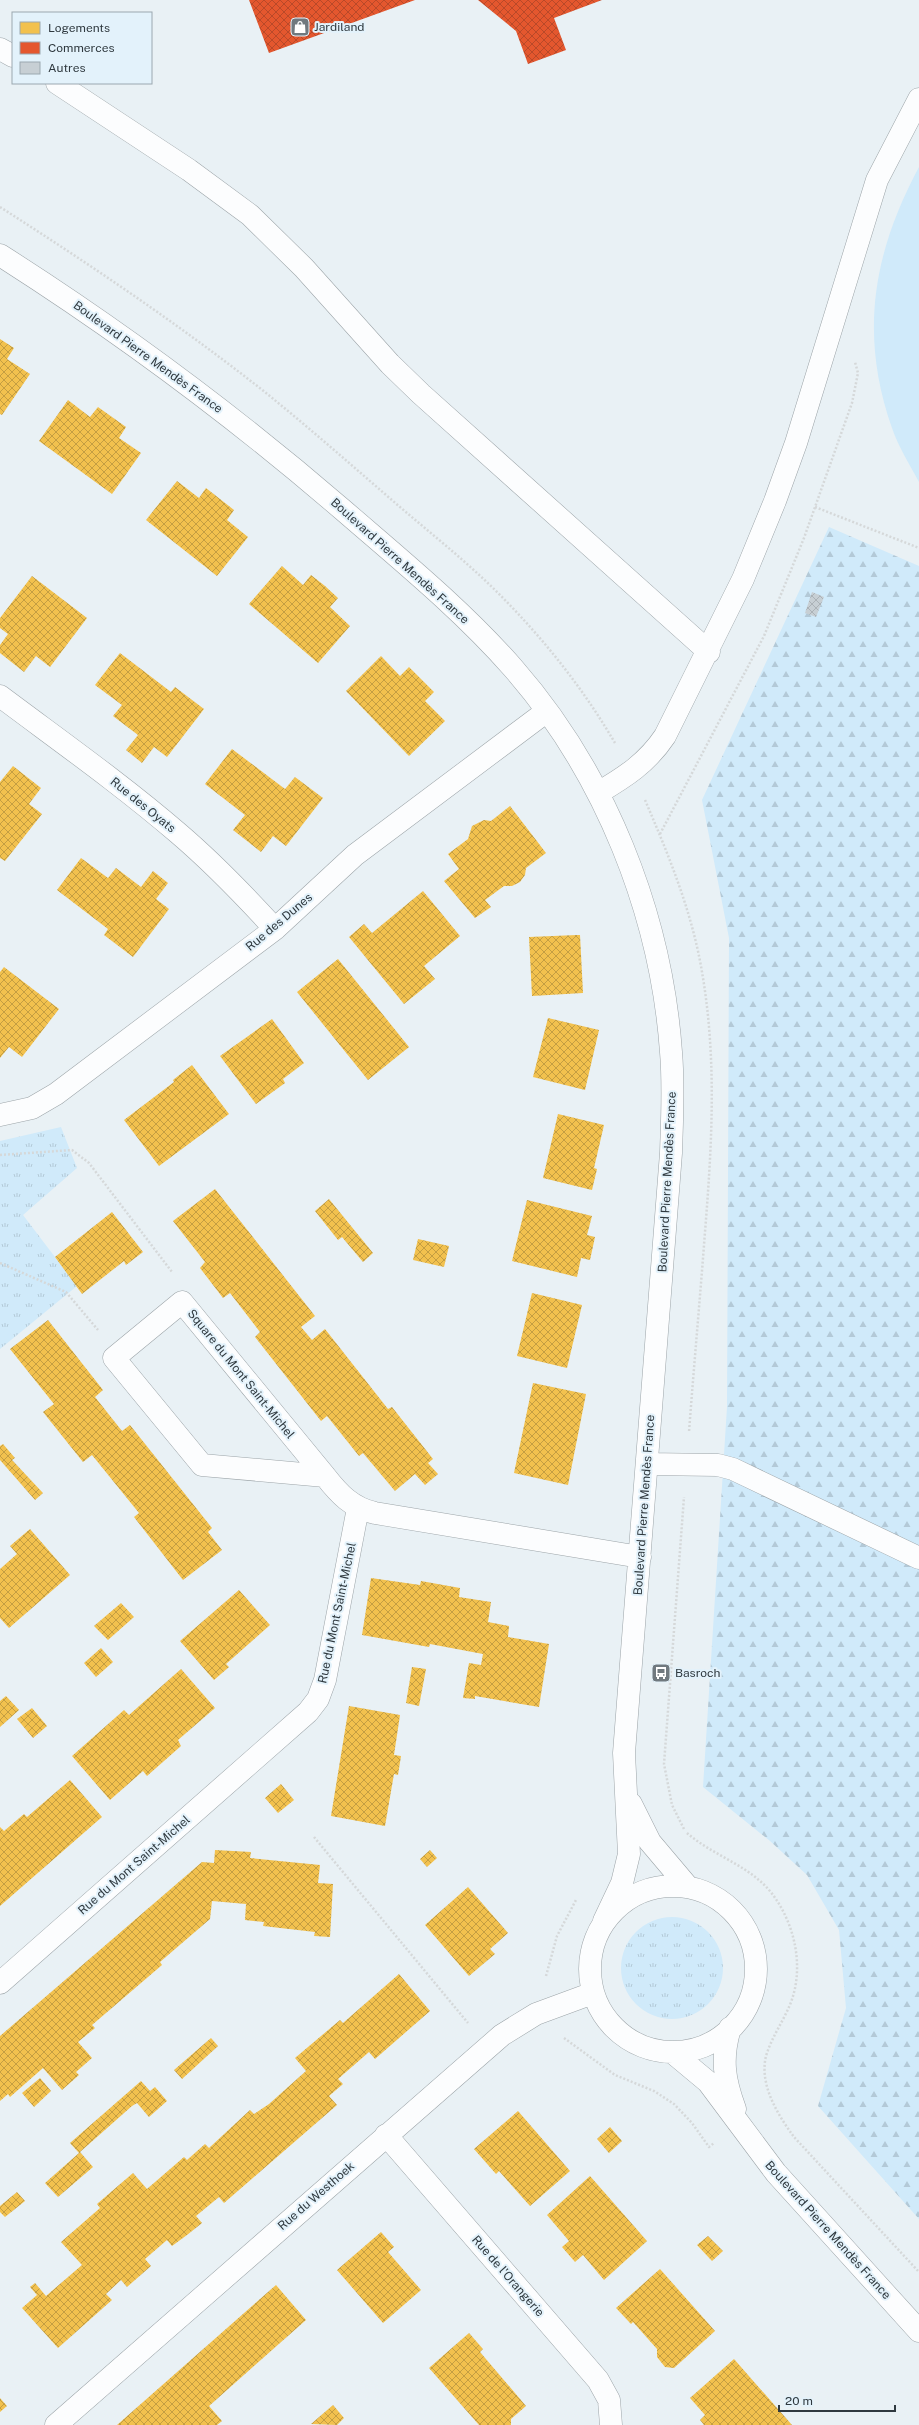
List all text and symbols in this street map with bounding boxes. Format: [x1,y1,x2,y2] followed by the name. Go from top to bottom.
[12,12,152,84] legend
[289,16,311,38] shop icon: Jardiland
[314,20,364,34] place label: Jardiland
[48,21,110,35] text: Logements
[48,41,115,55] text: Commerces
[48,61,85,75] text: Autres
[71,298,226,416] street label: Boulevard Pierre Mendès France
[328,495,472,627] street label: Boulevard Pierre Mendès France
[108,775,178,835] street label: Rue des Oyats
[243,890,315,954] street label: Rue des Dunes
[655,1091,679,1273] street label: Boulevard Pierre Mendès France
[185,1307,298,1442] street label: Square du Mont Saint-Michel
[631,1414,657,1596] street label: Boulevard Pierre Mendès France
[315,1541,359,1685] street label: Rue du Mont Saint-Michel
[650,1662,672,1684] bus stop icon: Basroch
[675,1666,721,1680] place label: Basroch
[75,1812,193,1917] street label: Rue du Mont Saint-Michel
[762,2158,894,2302] street label: Boulevard Pierre Mendès France
[275,2159,357,2233] street label: Rue du Westhoek
[469,2233,547,2319] street label: Rue de l'Orangerie
[779,2387,895,2413] scale bar
[785,2394,813,2408] text: 20 m

